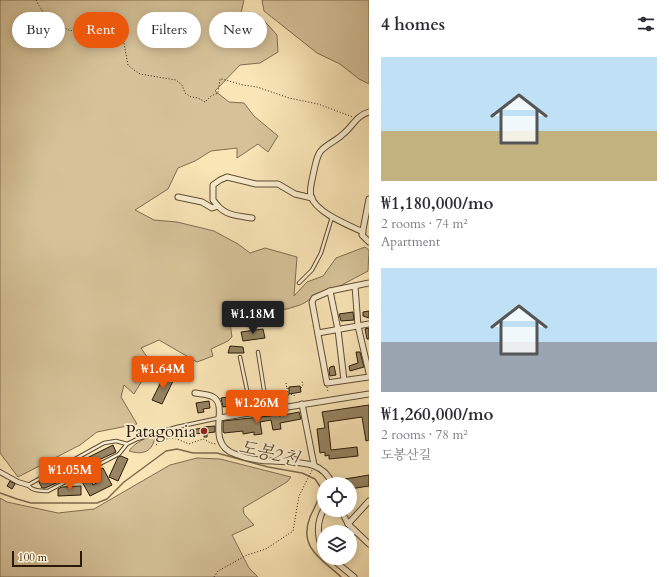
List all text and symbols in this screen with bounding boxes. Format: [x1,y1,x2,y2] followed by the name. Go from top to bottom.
[12,12,65,48] chip: Buy
[73,12,129,48] chip: Rent
[137,12,201,48] chip: Filters
[209,12,267,48] chip: New
[381,13,445,36] text: 4 homes
[635,13,657,35] icon: filters
[483,83,555,155] icon: home
[381,192,494,215] text: ₩1,180,000/mo
[381,215,468,233] text: 2 rooms · 74 m²
[381,233,440,251] text: Apartment
[483,294,555,366] icon: home
[220,301,286,335] pin: ₩1.18M
[231,305,275,323] text: ₩1.18M
[130,356,196,390] pin: ₩1.64M
[141,360,185,378] text: ₩1.64M
[224,390,290,424] pin: ₩1.26M
[235,394,279,412] text: ₩1.26M
[381,403,494,426] text: ₩1,260,000/mo
[125,420,197,443] place label: Patagonia
[199,426,209,436] marker: Patagonia
[381,426,468,444] text: 2 rooms · 78 m²
[236,434,303,473] water label: 도봉2천
[381,446,431,464] text: 도봉산길
[37,457,103,491] pin: ₩1.05M
[48,461,92,479] text: ₩1.05M
[317,477,357,565] map controls
[317,477,357,517] button: locate
[317,525,357,565] button: layers
[12,549,82,568] scale bar
[18,550,47,565] text: 100 m

